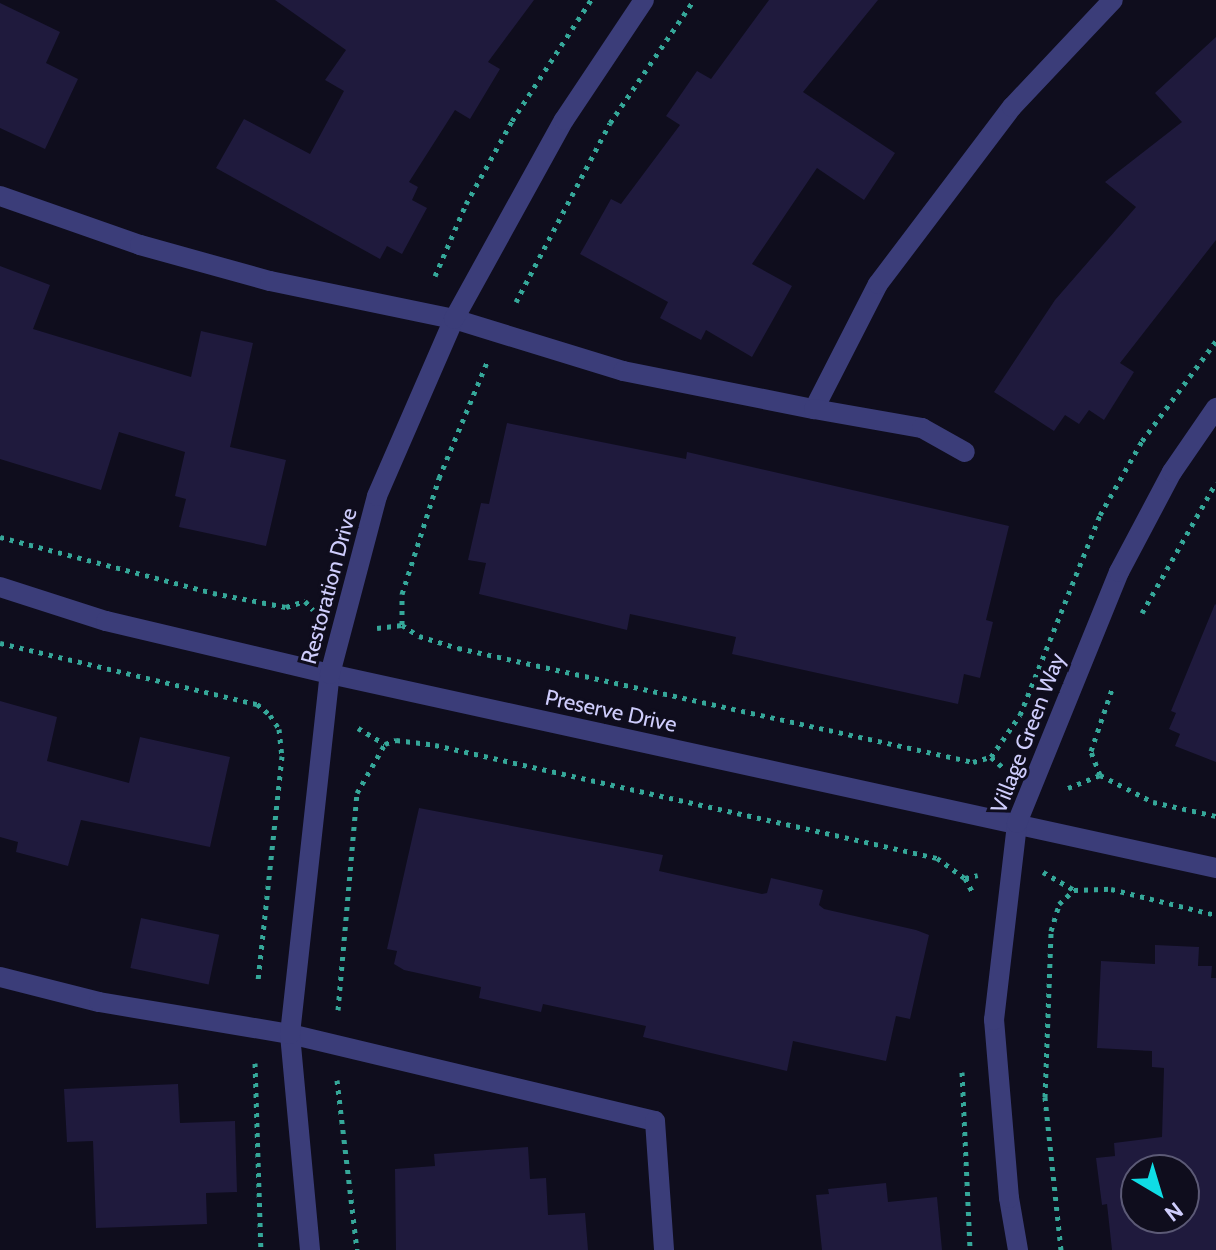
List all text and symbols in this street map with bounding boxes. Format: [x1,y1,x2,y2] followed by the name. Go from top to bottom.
[295,505,363,667] street label: Restoration Drive
[985,649,1071,817] street label: Village Green Way
[543,684,679,738] street label: Preserve Drive
[1120,1154,1200,1234] north arrow
[1159,1196,1188,1227] text: N

